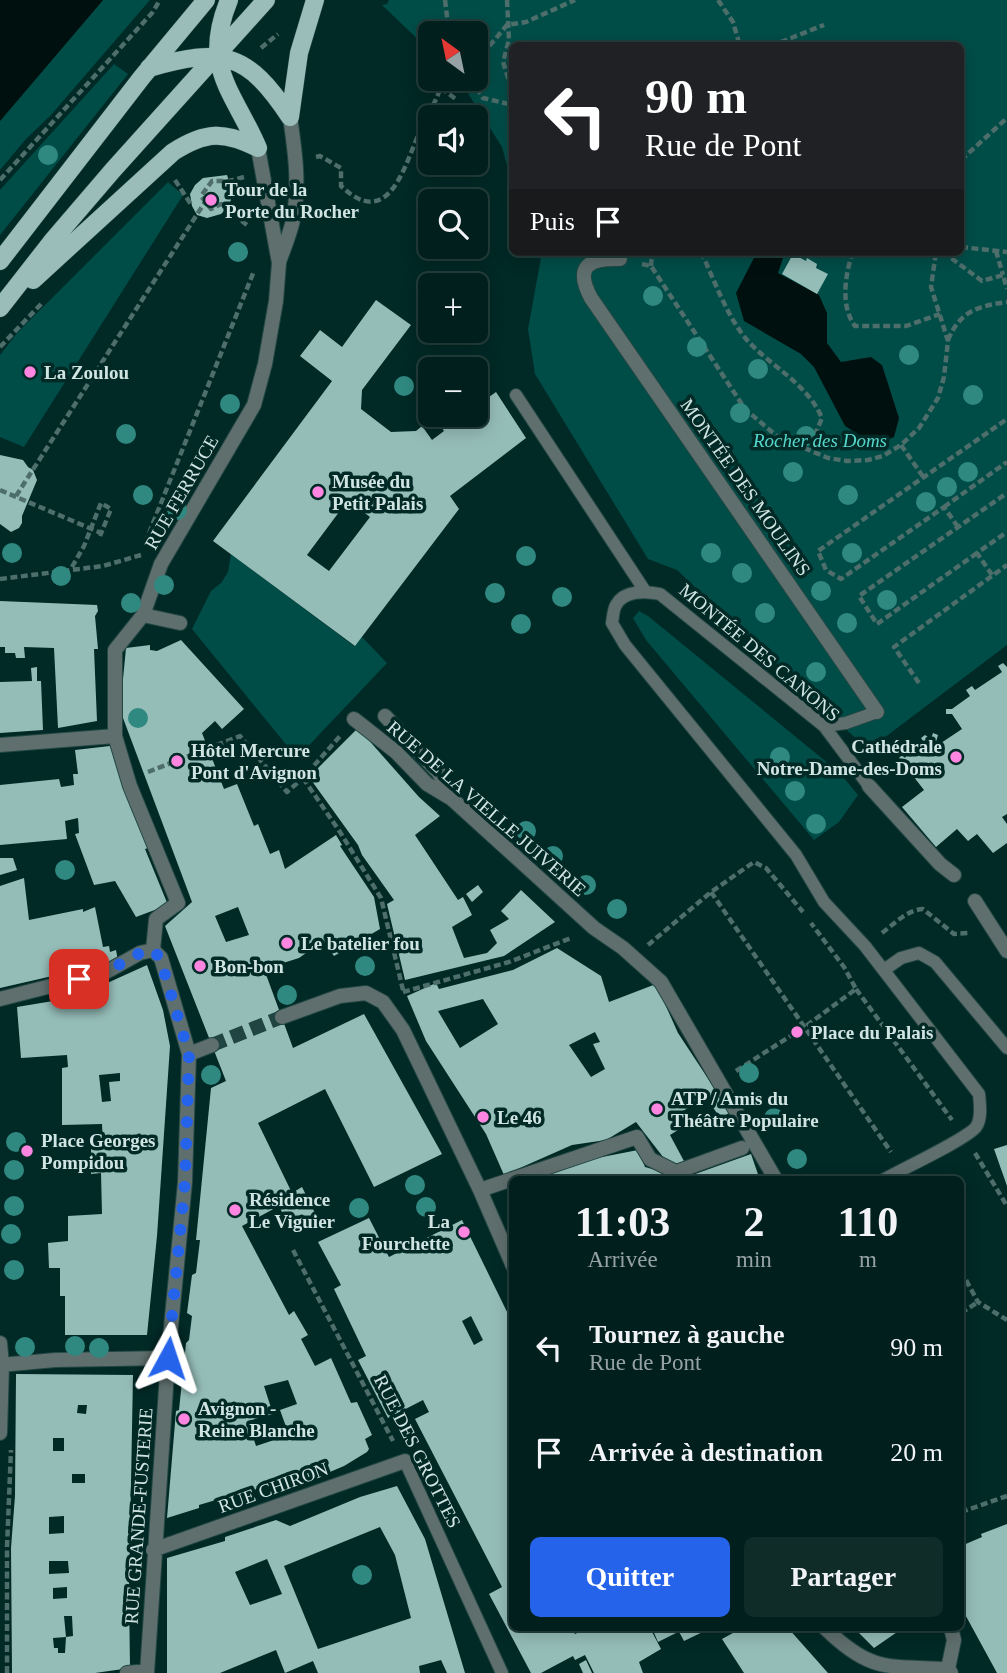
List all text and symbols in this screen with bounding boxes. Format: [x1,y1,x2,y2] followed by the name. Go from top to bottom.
[418,21,488,91] north arrow
[418,21,488,427] map controls
[645,69,747,124] text: 90 m
[530,70,621,161] icon: left
[418,105,488,175] button: sound
[645,127,801,163] text: Rue de Pont
[225,179,360,222] place label: Tour de la Porte du Rocher
[418,189,488,259] button: search
[203,192,219,208] marker: Tour de la Porte du Rocher
[589,203,627,241] icon: arrive
[530,207,575,236] text: Puis
[418,273,488,343] button: +
[418,357,488,427] button: −
[44,362,129,383] place label: La Zoulou
[22,364,38,380] marker: La Zoulou
[676,395,815,580] street label: MONTÉE DES MOULINS
[752,430,887,451] park label: Rocher des Doms
[140,431,223,553] street label: RUE FERRUCE
[332,471,423,514] place label: Musée du Petit Palais
[310,484,326,500] marker: Musée du Petit Palais
[675,579,844,726] street label: MONTÉE DES CANONS
[383,716,590,900] street label: RUE DE LA VIELLE JUIVERIE
[757,736,942,779] place label: Cathédrale Notre-Dame-des-Doms
[191,740,317,783] place label: Hôtel Mercure Pont d'Avignon
[948,749,964,765] marker: Cathédrale Notre-Dame-des-Doms
[169,753,185,769] marker: Hôtel Mercure Pont d'Avignon
[301,933,420,954] place label: Le batelier fou
[279,935,295,951] marker: Le batelier fou
[49,949,109,1009] pin
[214,956,284,977] place label: Bon-bon
[192,958,208,974] marker: Bon-bon
[60,960,98,998] icon: arrive
[811,1022,933,1043] place label: Place du Palais
[789,1024,805,1040] marker: Place du Palais
[671,1088,819,1131] place label: ATP / Amis du Théâtre Populaire
[649,1101,665,1117] marker: ATP / Amis du Théâtre Populaire
[497,1107,542,1128] place label: Le 46
[475,1109,491,1125] marker: Le 46
[41,1130,155,1173] place label: Place Georges Pompidou
[19,1143,35,1159] marker: Place Georges Pompidou
[249,1189,336,1232] place label: Résidence Le Viguier
[575,1199,670,1245] text: 11:03
[743,1199,764,1245] text: 2
[838,1199,898,1245] text: 110
[227,1202,243,1218] marker: Résidence Le Viguier
[362,1211,450,1254] place label: La Fourchette
[456,1224,472,1240] marker: La Fourchette
[587,1247,658,1272] text: Arrivée
[736,1247,772,1272] text: min
[859,1247,877,1272] text: m
[589,1320,785,1349] text: Tournez à gauche
[131,1321,205,1395] position arrow
[530,1329,568,1367] icon: left
[890,1333,943,1362] text: 90 m
[589,1350,701,1375] text: Rue de Pont
[370,1371,465,1531] street label: RUE DES GROTTES
[198,1398,315,1441] place label: Avignon - Reine Blanche
[120,1407,157,1625] street label: RUE GRANDE-FUSTERIE
[176,1411,192,1427] marker: Avignon - Reine Blanche
[530,1434,568,1472] icon: arrive
[589,1438,823,1467] text: Arrivée à destination
[890,1438,943,1467] text: 20 m
[215,1458,331,1517] street label: RUE CHIRON
[530,1537,730,1617] button: Quitter
[744,1537,943,1617] button: Partager

